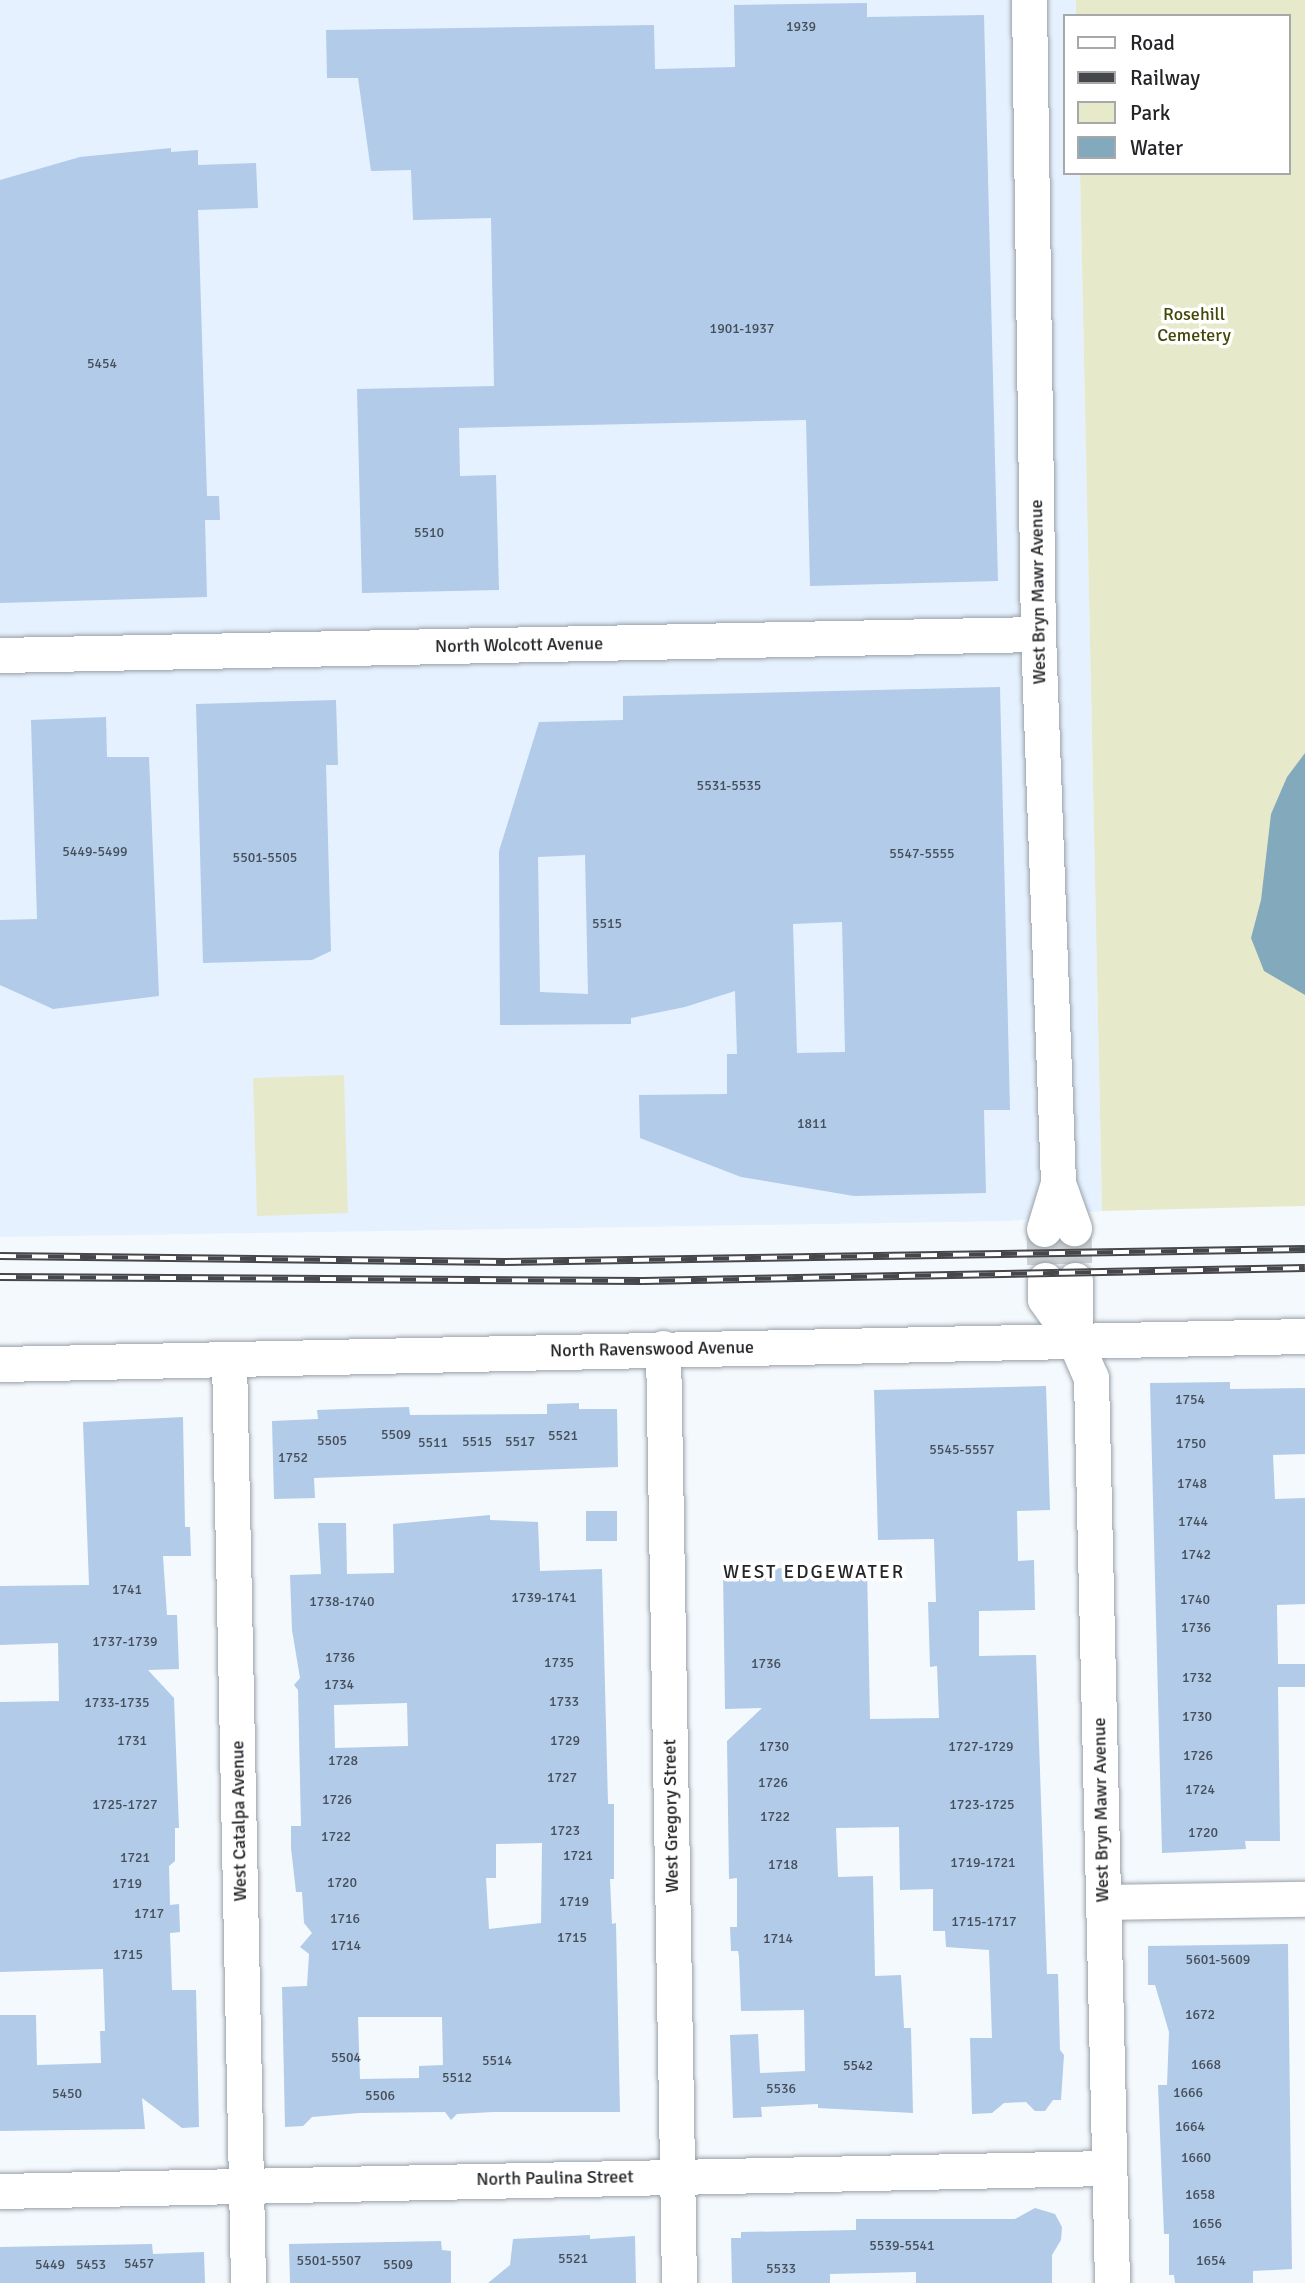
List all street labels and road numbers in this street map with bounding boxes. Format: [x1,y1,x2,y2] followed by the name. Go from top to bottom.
[1026,499,1050,685] street label: West Bryn Mawr Avenue
[435,633,603,657] street label: North Wolcott Avenue
[550,1336,754,1362] street label: North Ravenswood Avenue
[1089,1717,1113,1903] street label: West Bryn Mawr Avenue
[659,1739,683,1893] street label: West Gregory Street
[227,1740,251,1902] street label: West Catalpa Avenue
[476,2166,634,2190] street label: North Paulina Street

